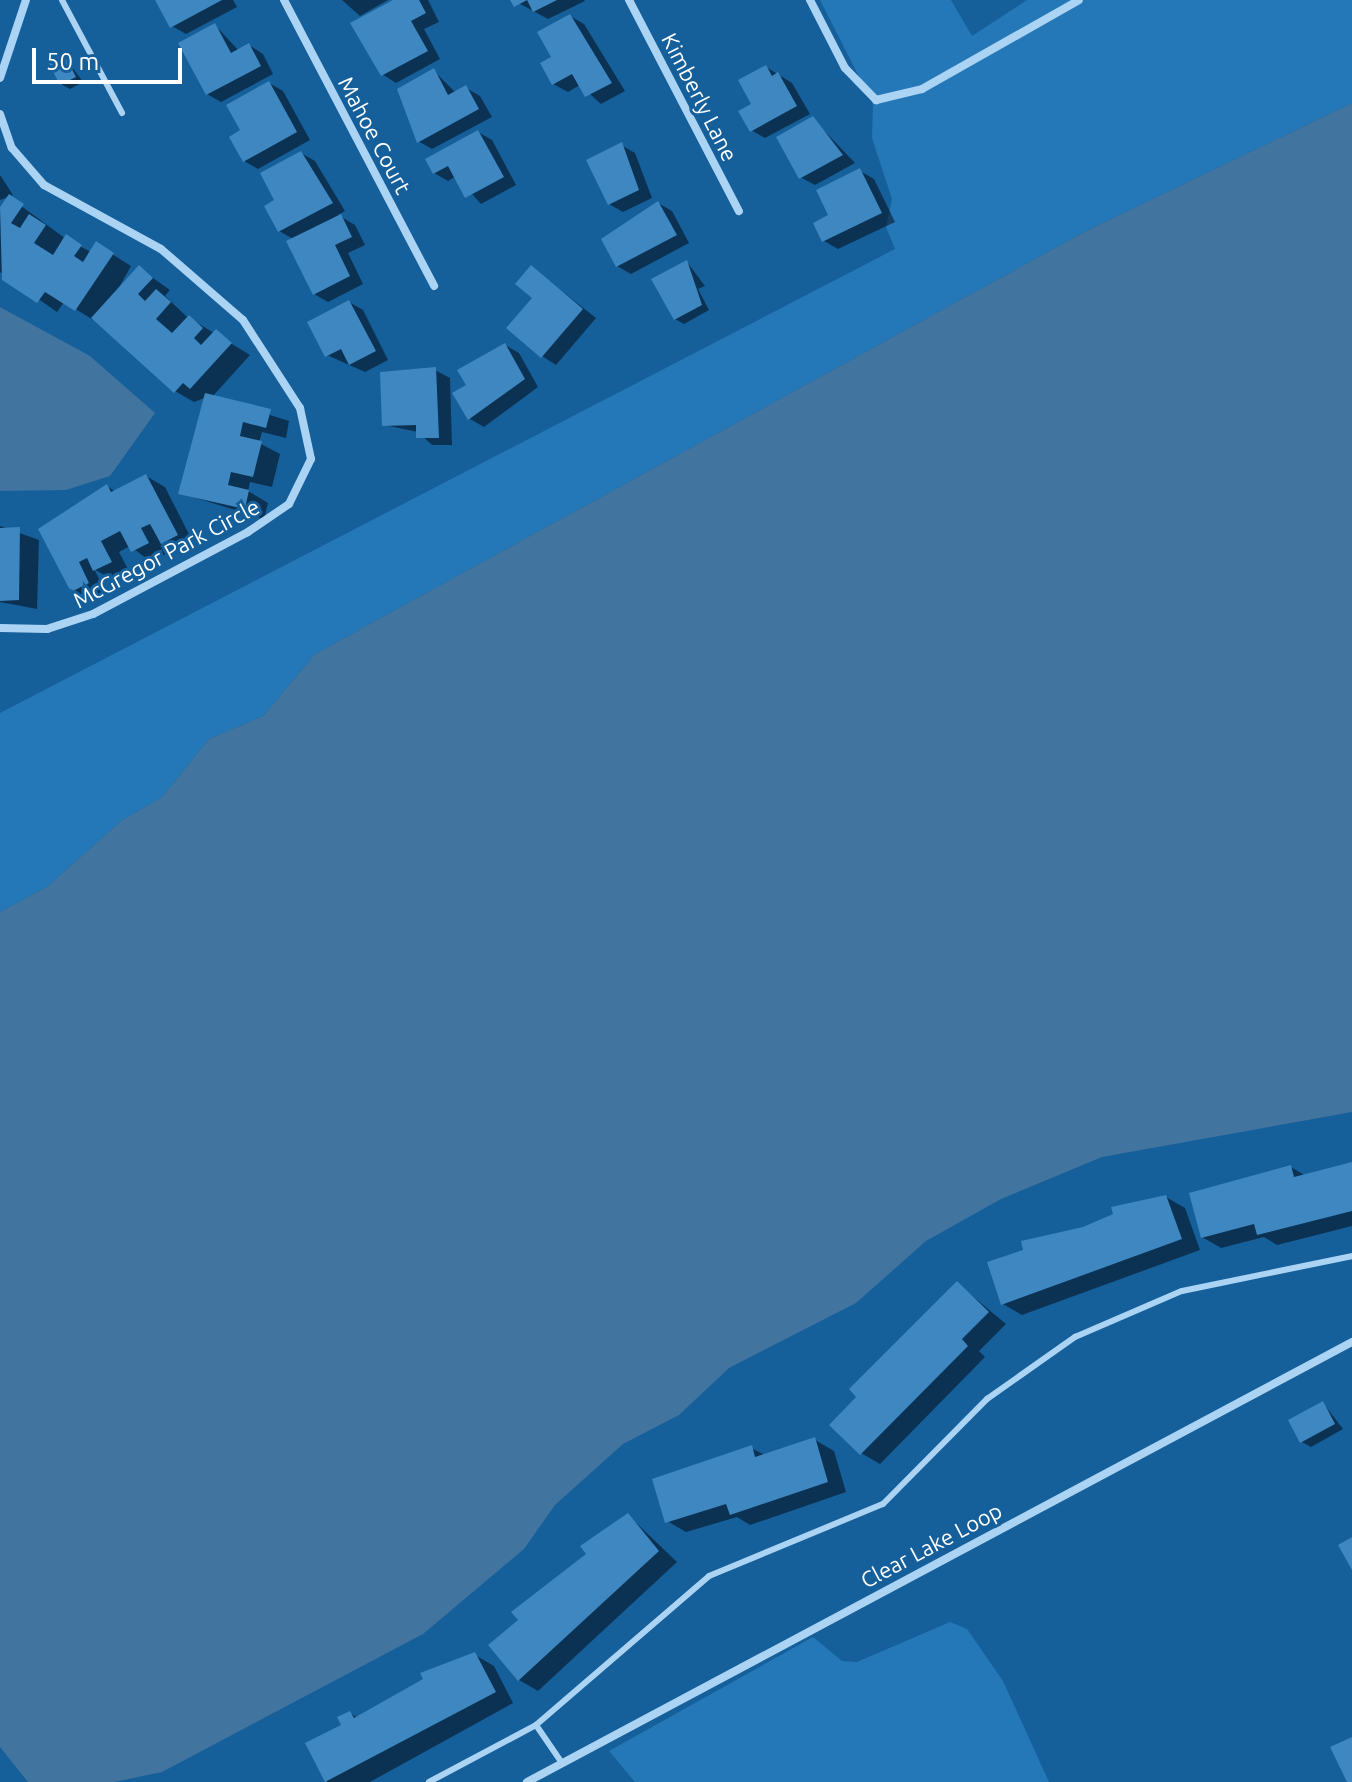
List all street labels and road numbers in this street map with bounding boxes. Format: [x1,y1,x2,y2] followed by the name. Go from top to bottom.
[656,29,744,165] street label: Kimberly Lane
[333,72,417,198] street label: Mahoe Court
[68,493,264,613] street label: McGregor Park Circle
[856,1497,1006,1593] street label: Clear Lake Loop

